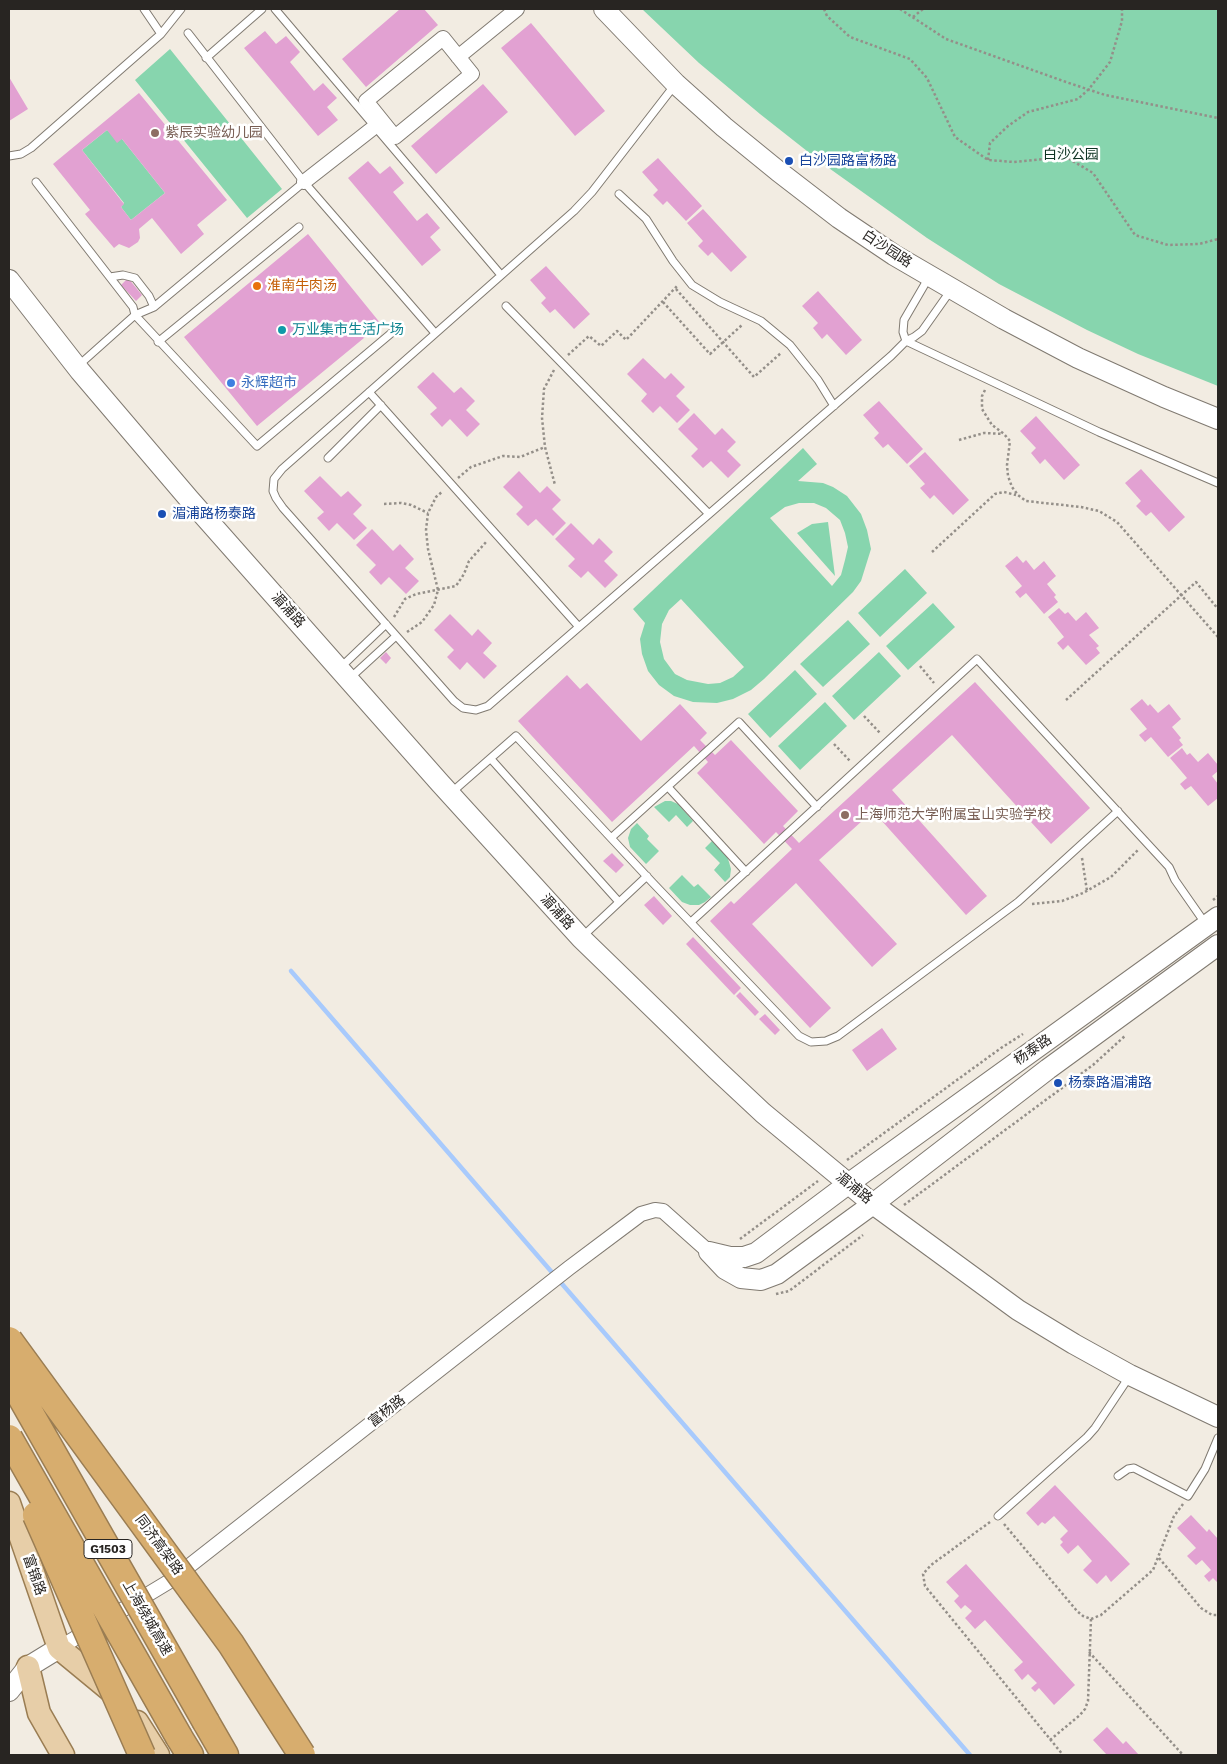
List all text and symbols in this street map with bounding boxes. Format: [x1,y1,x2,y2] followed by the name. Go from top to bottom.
[165,125,263,141] place label: 紫辰实验幼儿园
[149,127,161,139] marker: 紫辰实验幼儿园
[1043,147,1099,163] park label: 白沙公园
[799,153,897,169] place label: 白沙园路富杨路
[783,155,795,167] marker: 白沙园路富杨路
[859,227,915,271] street label: 白沙园路
[267,278,337,294] place label: 淮南牛肉汤
[251,280,263,292] marker: 淮南牛肉汤
[292,322,404,338] place label: 万业集市生活广场
[276,324,288,336] marker: 万业集市生活广场
[241,375,297,391] place label: 永辉超市
[225,377,237,389] marker: 永辉超市
[172,506,256,522] place label: 湄浦路杨泰路
[156,508,168,520] marker: 湄浦路杨泰路
[268,589,308,631] street label: 湄浦路
[855,807,1051,823] place label: 上海师范大学附属宝山实验学校
[839,809,851,821] marker: 上海师范大学附属宝山实验学校
[537,891,577,933] street label: 湄浦路
[1011,1031,1055,1069] street label: 杨泰路
[1068,1075,1152,1091] place label: 杨泰路湄浦路
[1052,1077,1064,1089] marker: 杨泰路湄浦路
[832,1168,876,1208] street label: 湄浦路
[365,1391,409,1431] street label: 富杨路
[132,1512,186,1578] street label: 同济高架路
[84,1540,132,1558] road number: G1503
[19,1552,49,1598] street label: 富锦路
[119,1577,175,1659] street label: 上海绕城高速

